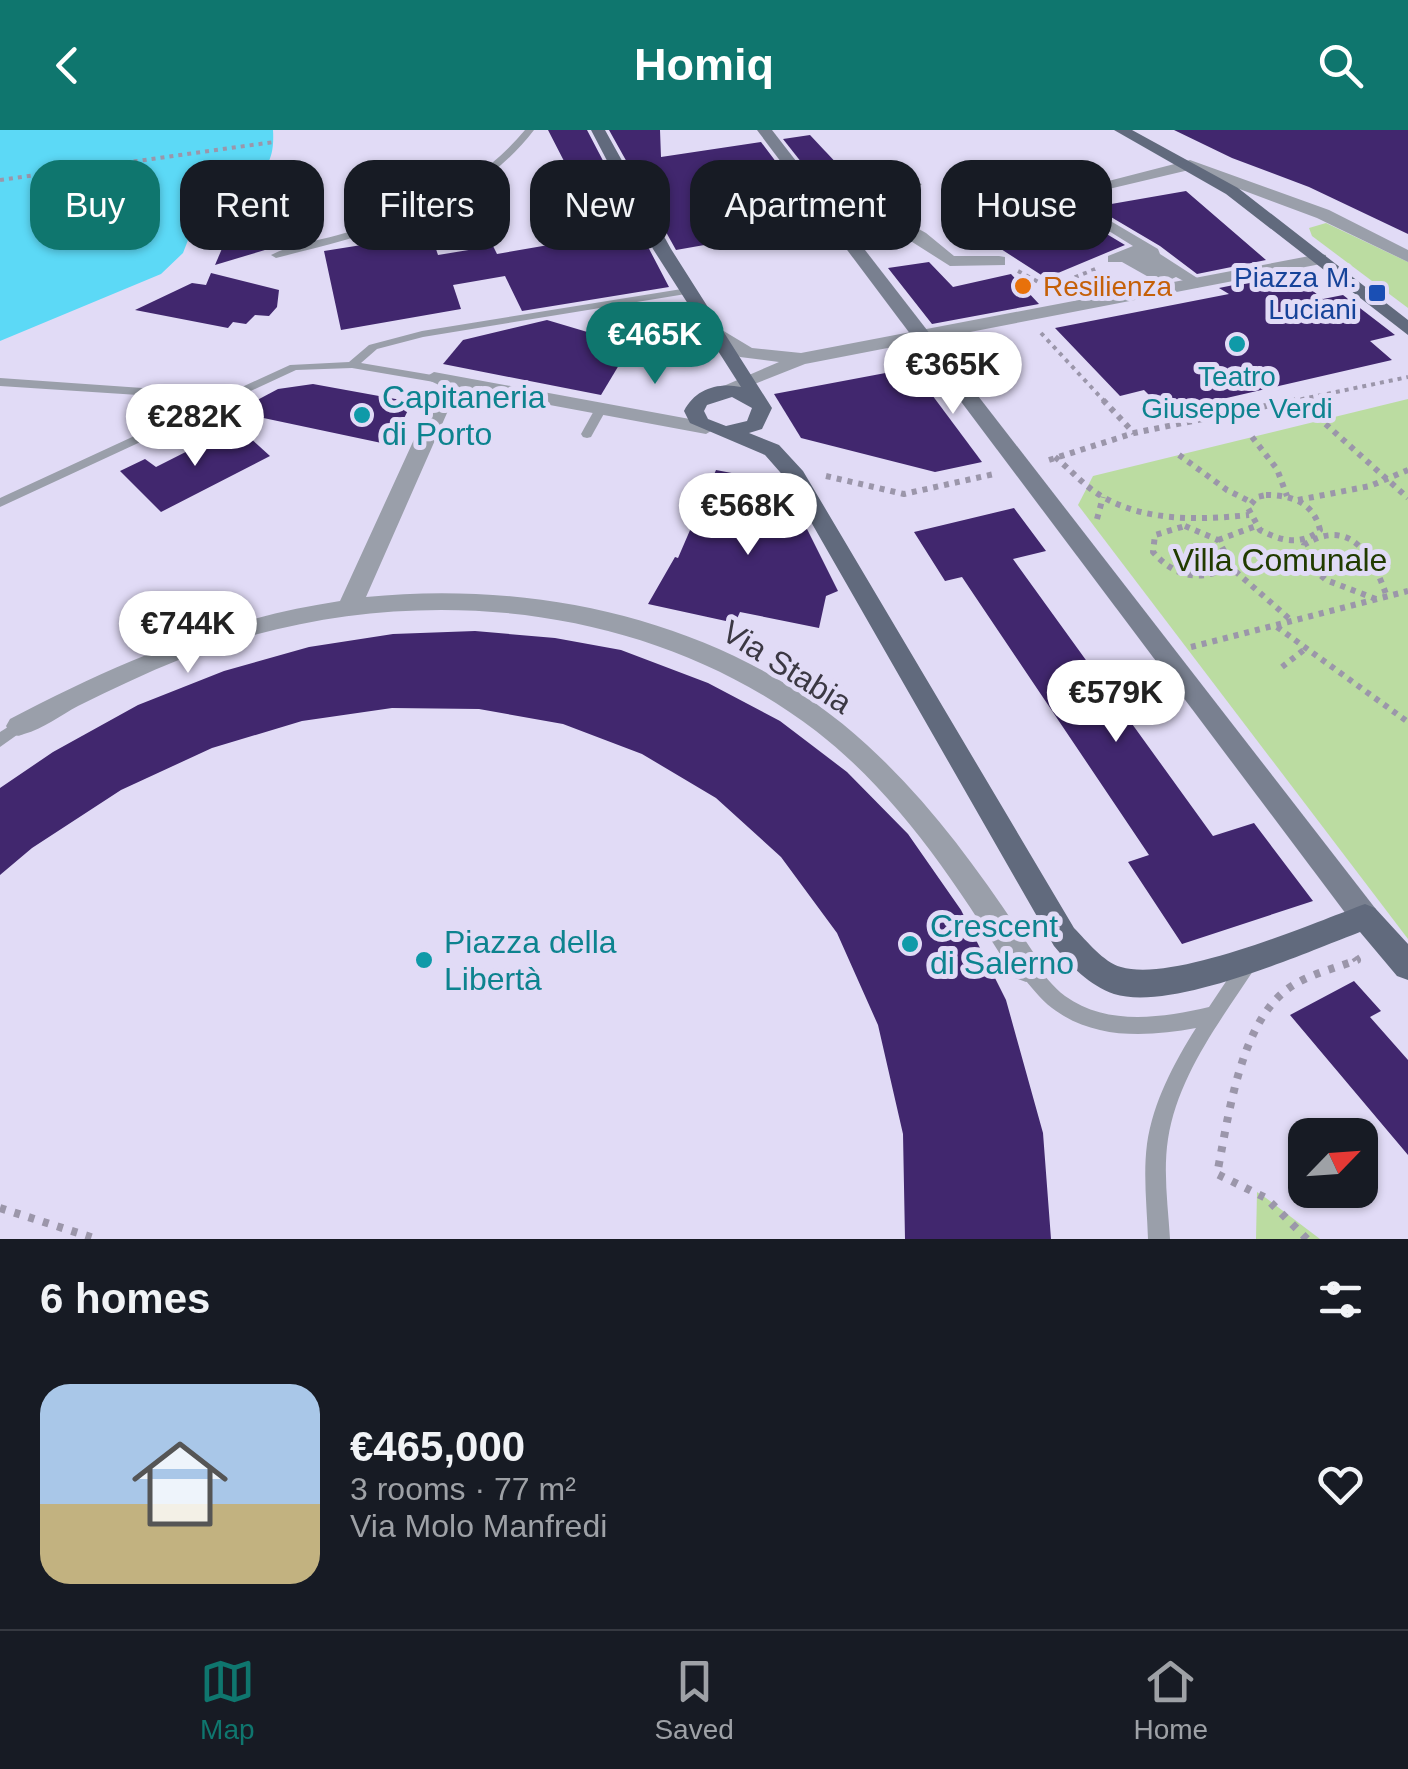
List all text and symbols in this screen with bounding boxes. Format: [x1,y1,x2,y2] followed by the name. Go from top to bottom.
[40,38,95,93] icon: back
[1313,38,1368,93] icon: search
[634,39,774,90] text: Homiq
[30,160,160,250] chip: Buy
[180,160,324,250] chip: Rent
[344,160,510,250] chip: Filters
[530,160,670,250] chip: New
[690,160,921,250] chip: Apartment
[941,160,1112,250] chip: House
[1234,262,1357,325] place label: Piazza M. Luciani
[1043,271,1173,302] place label: Resilienza
[1012,275,1034,297] marker: Resilienza
[1366,282,1388,304] marker: Piazza M. Luciani
[585,302,725,387] pin: €465K
[608,316,702,352] text: €465K
[883,332,1023,417] pin: €365K
[1226,333,1248,355] marker: Teatro Giuseppe Verdi
[906,346,1000,382] text: €365K
[1141,361,1333,424] place label: Teatro Giuseppe Verdi
[382,379,546,452] place label: Capitaneria di Porto
[125,384,265,469] pin: €282K
[148,398,242,434] text: €282K
[351,404,373,426] marker: Capitaneria di Porto
[678,473,818,558] pin: €568K
[701,487,795,523] text: €568K
[1173,542,1387,578] park label: Villa Comunale
[118,591,258,676] pin: €744K
[141,605,235,641] text: €744K
[716,613,858,721] street label: Via Stabia
[1046,660,1186,745] pin: €579K
[1069,674,1163,710] text: €579K
[930,908,1074,981] place label: Crescent di Salerno
[444,924,617,997] place label: Piazza della Libertà
[899,933,921,955] marker: Crescent di Salerno
[413,949,435,971] marker: Piazza della Libertà
[1288,1118,1378,1208] north arrow
[1288,1118,1378,1208] map controls
[1313,1272,1368,1327] icon: filters
[40,1275,210,1322] text: 6 homes
[350,1423,525,1470] text: €465,000
[120,1424,240,1544] icon: home
[1313,1457,1368,1512] icon: heart
[350,1471,576,1507] text: 3 rooms · 77 m²
[350,1508,607,1544] text: Via Molo Manfredi
[200,1654,255,1746] tab: Map
[654,1654,734,1746] tab: Saved
[1133,1654,1208,1746] tab: Home

